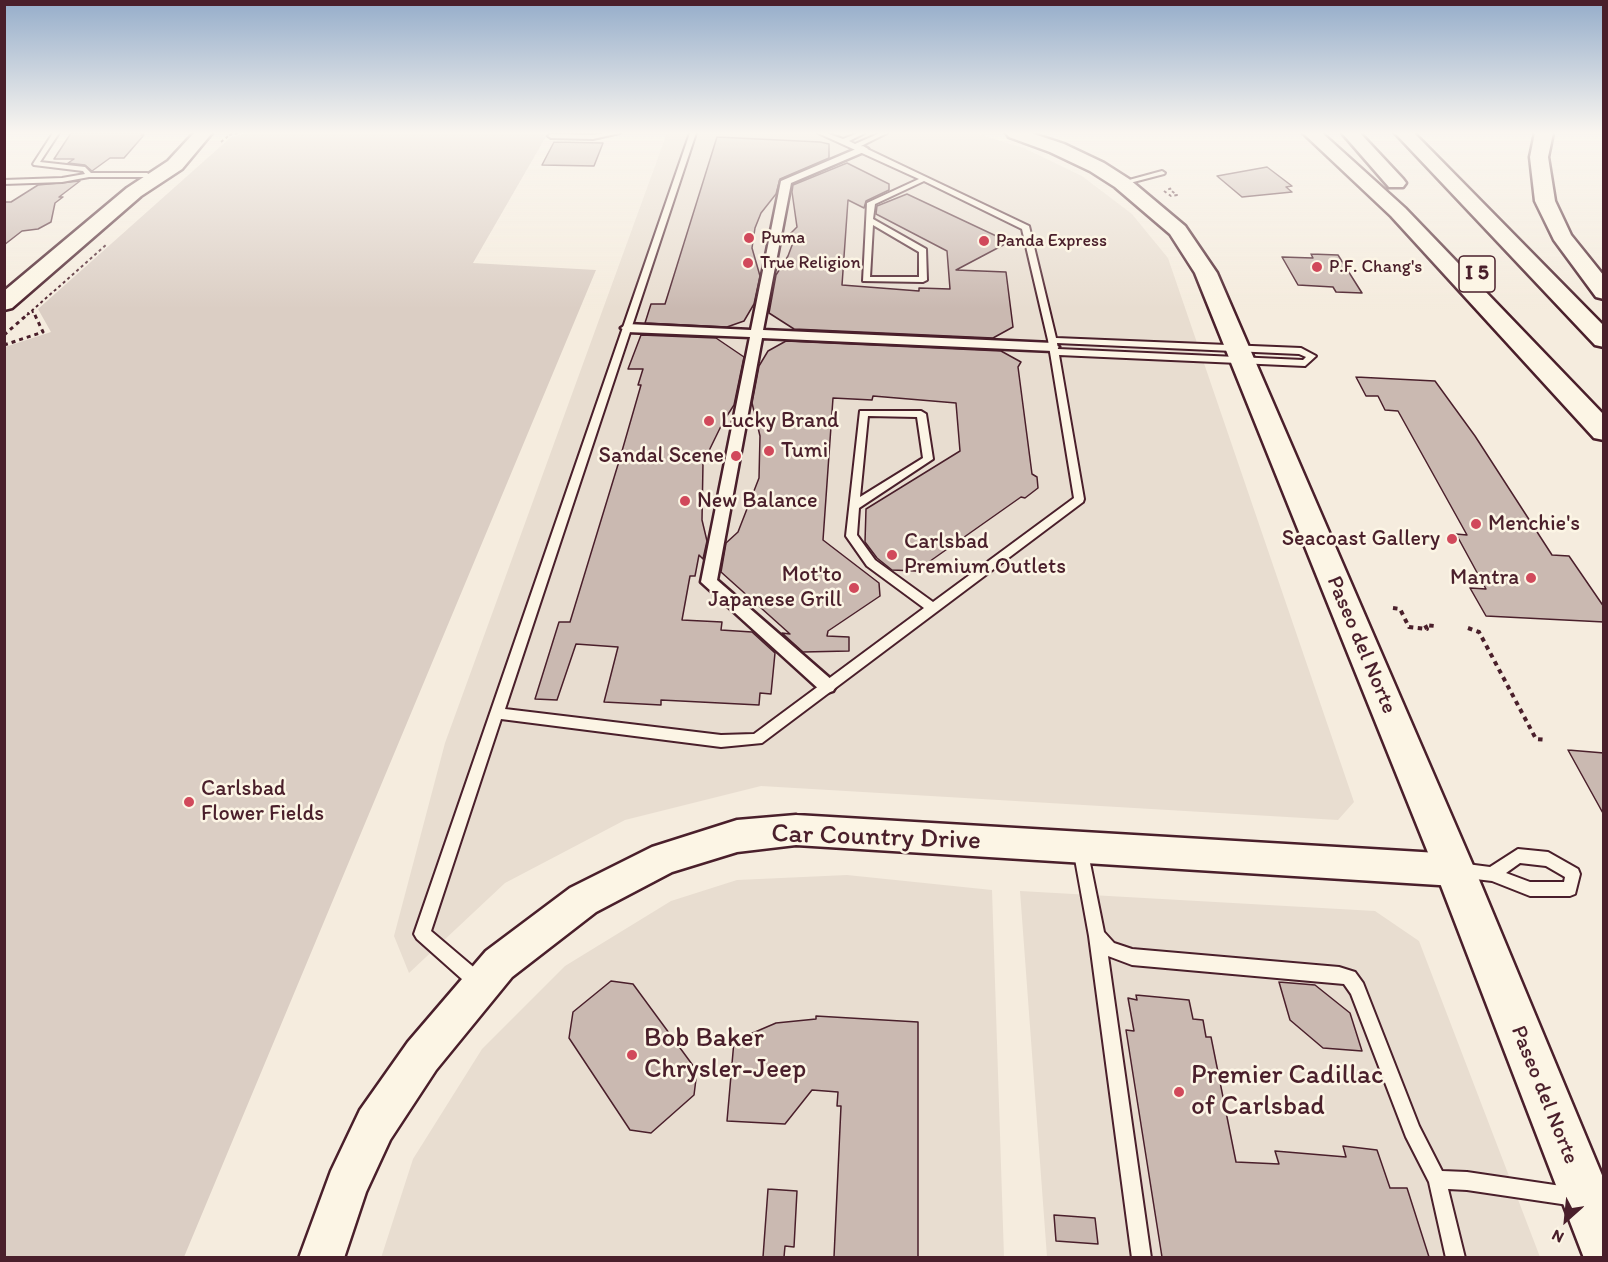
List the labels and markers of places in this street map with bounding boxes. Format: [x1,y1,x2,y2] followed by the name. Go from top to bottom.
[761,227,805,249] place label: Puma
[996,230,1107,252] place label: Panda Express
[742,231,756,245] marker: Puma
[977,234,991,248] marker: Panda Express
[760,252,861,274] place label: True Religion
[741,256,755,270] marker: True Religion
[1329,256,1422,278] place label: P.F. Chang's
[1310,260,1324,274] marker: P.F. Chang's
[721,408,839,434] place label: Lucky Brand
[702,414,716,428] marker: Lucky Brand
[781,438,828,464] place label: Tumi
[599,443,724,469] place label: Sandal Scene
[762,444,776,458] marker: Tumi
[729,449,743,463] marker: Sandal Scene
[697,488,818,514] place label: New Balance
[678,494,692,508] marker: New Balance
[1488,511,1580,537] place label: Menchie's
[1469,517,1483,531] marker: Menchie's
[1282,526,1440,552] place label: Seacoast Gallery
[904,529,1066,580] place label: Carlsbad Premium Outlets
[1445,532,1459,546] marker: Seacoast Gallery
[885,548,899,562] marker: Carlsbad Premium Outlets
[708,562,842,614] place label: Mot'to Japanese Grill
[1450,565,1519,591] place label: Mantra
[1524,571,1538,585] marker: Mantra
[847,581,861,595] marker: Mot'to Japanese Grill
[201,776,324,828] place label: Carlsbad Flower Fields
[182,795,196,809] marker: Carlsbad Flower Fields
[644,1023,806,1086] place label: Bob Baker Chrysler-Jeep
[625,1048,639,1062] marker: Bob Baker Chrysler-Jeep
[1191,1060,1384,1123] place label: Premier Cadillac of Carlsbad
[1172,1085,1186,1099] marker: Premier Cadillac of Carlsbad

